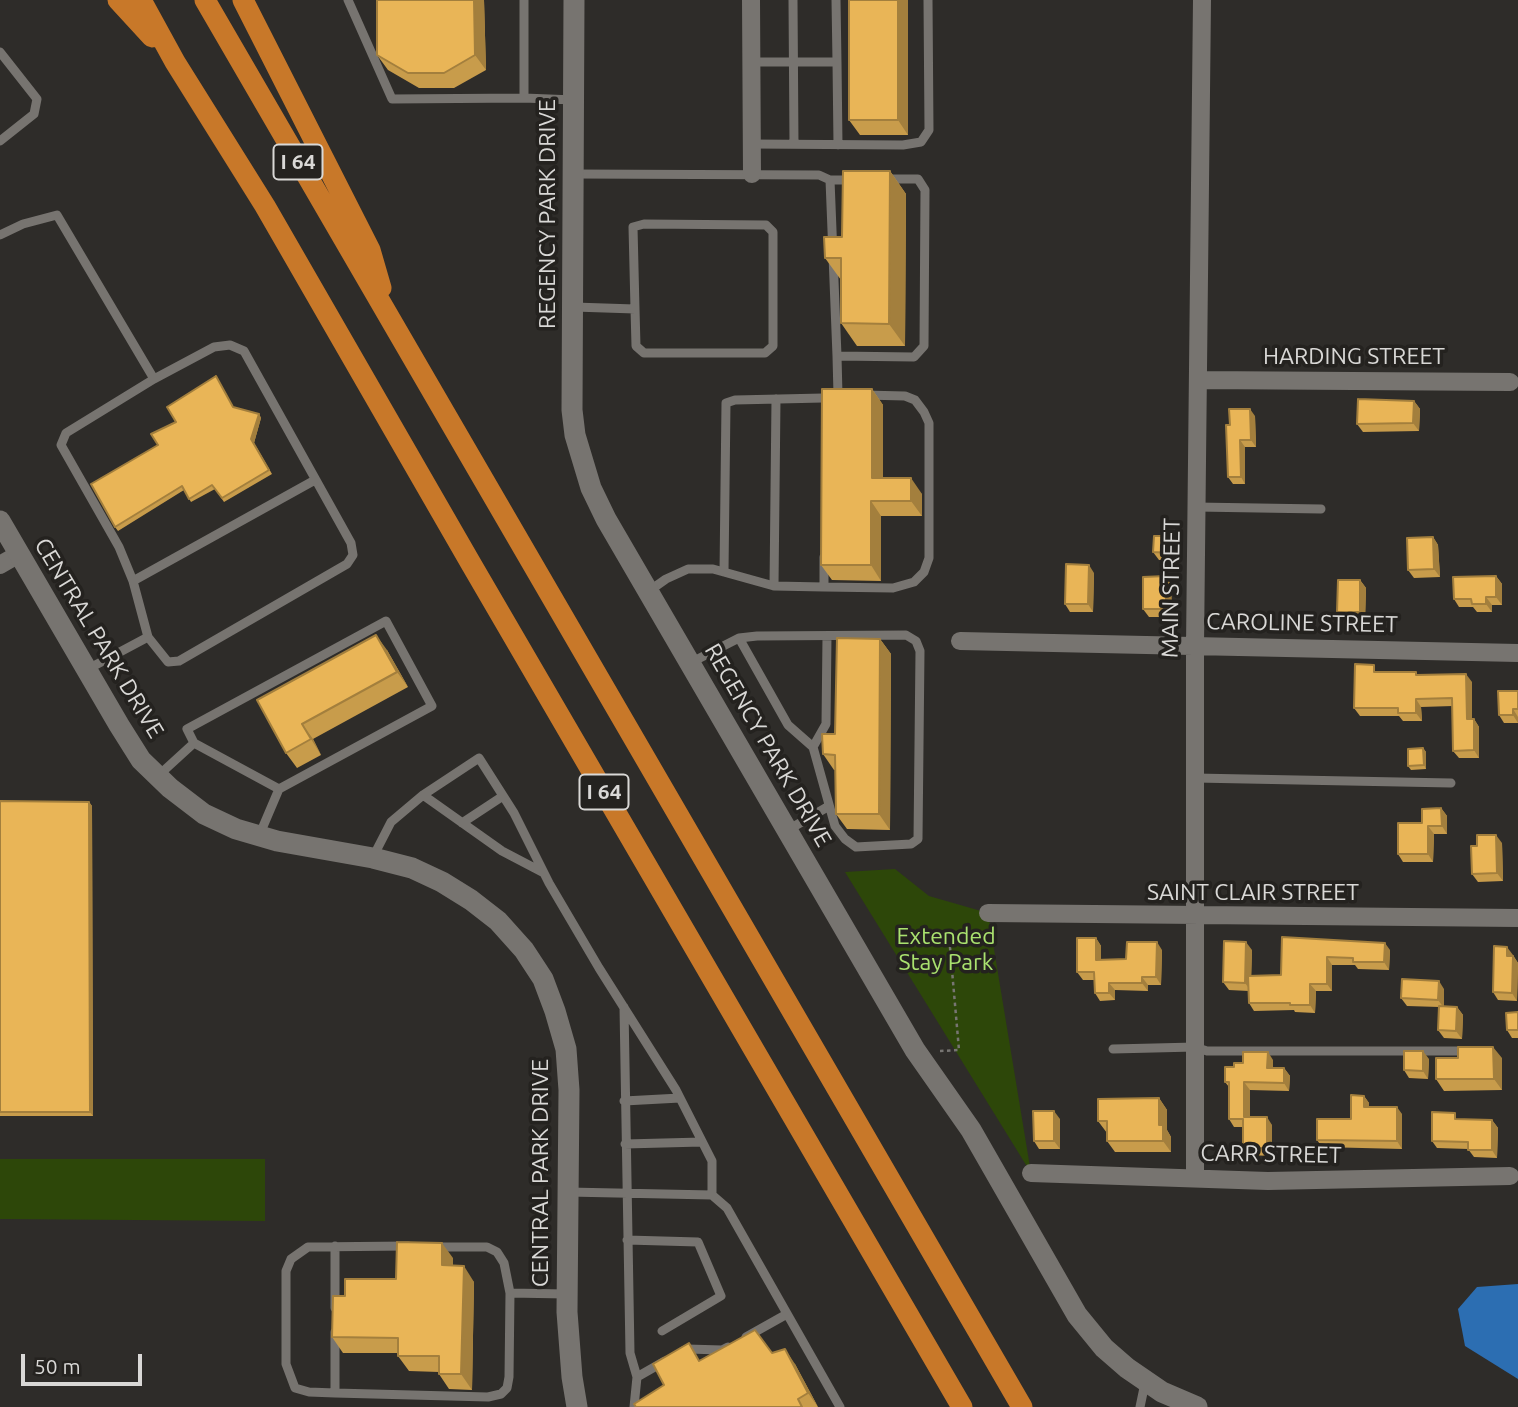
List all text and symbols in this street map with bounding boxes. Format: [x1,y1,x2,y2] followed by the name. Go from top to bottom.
[533,99,561,329] street label: REGENCY PARK DRIVE
[274,144,322,180] road number: I 64
[1263,342,1445,370] street label: HARDING STREET
[1156,518,1186,658] street label: MAIN STREET
[28,533,170,743] street label: CENTRAL PARK DRIVE
[1206,608,1398,638] street label: CAROLINE STREET
[699,639,837,851] street label: REGENCY PARK DRIVE
[580,774,628,810] road number: I 64
[1147,878,1359,906] street label: SAINT CLAIR STREET
[896,922,996,976] park label: Extended Stay Park
[526,1059,554,1287] street label: CENTRAL PARK DRIVE
[1200,1139,1342,1169] street label: CARR STREET
[24,1340,145,1384] scale bar
[34,1354,81,1378] text: 50 m

